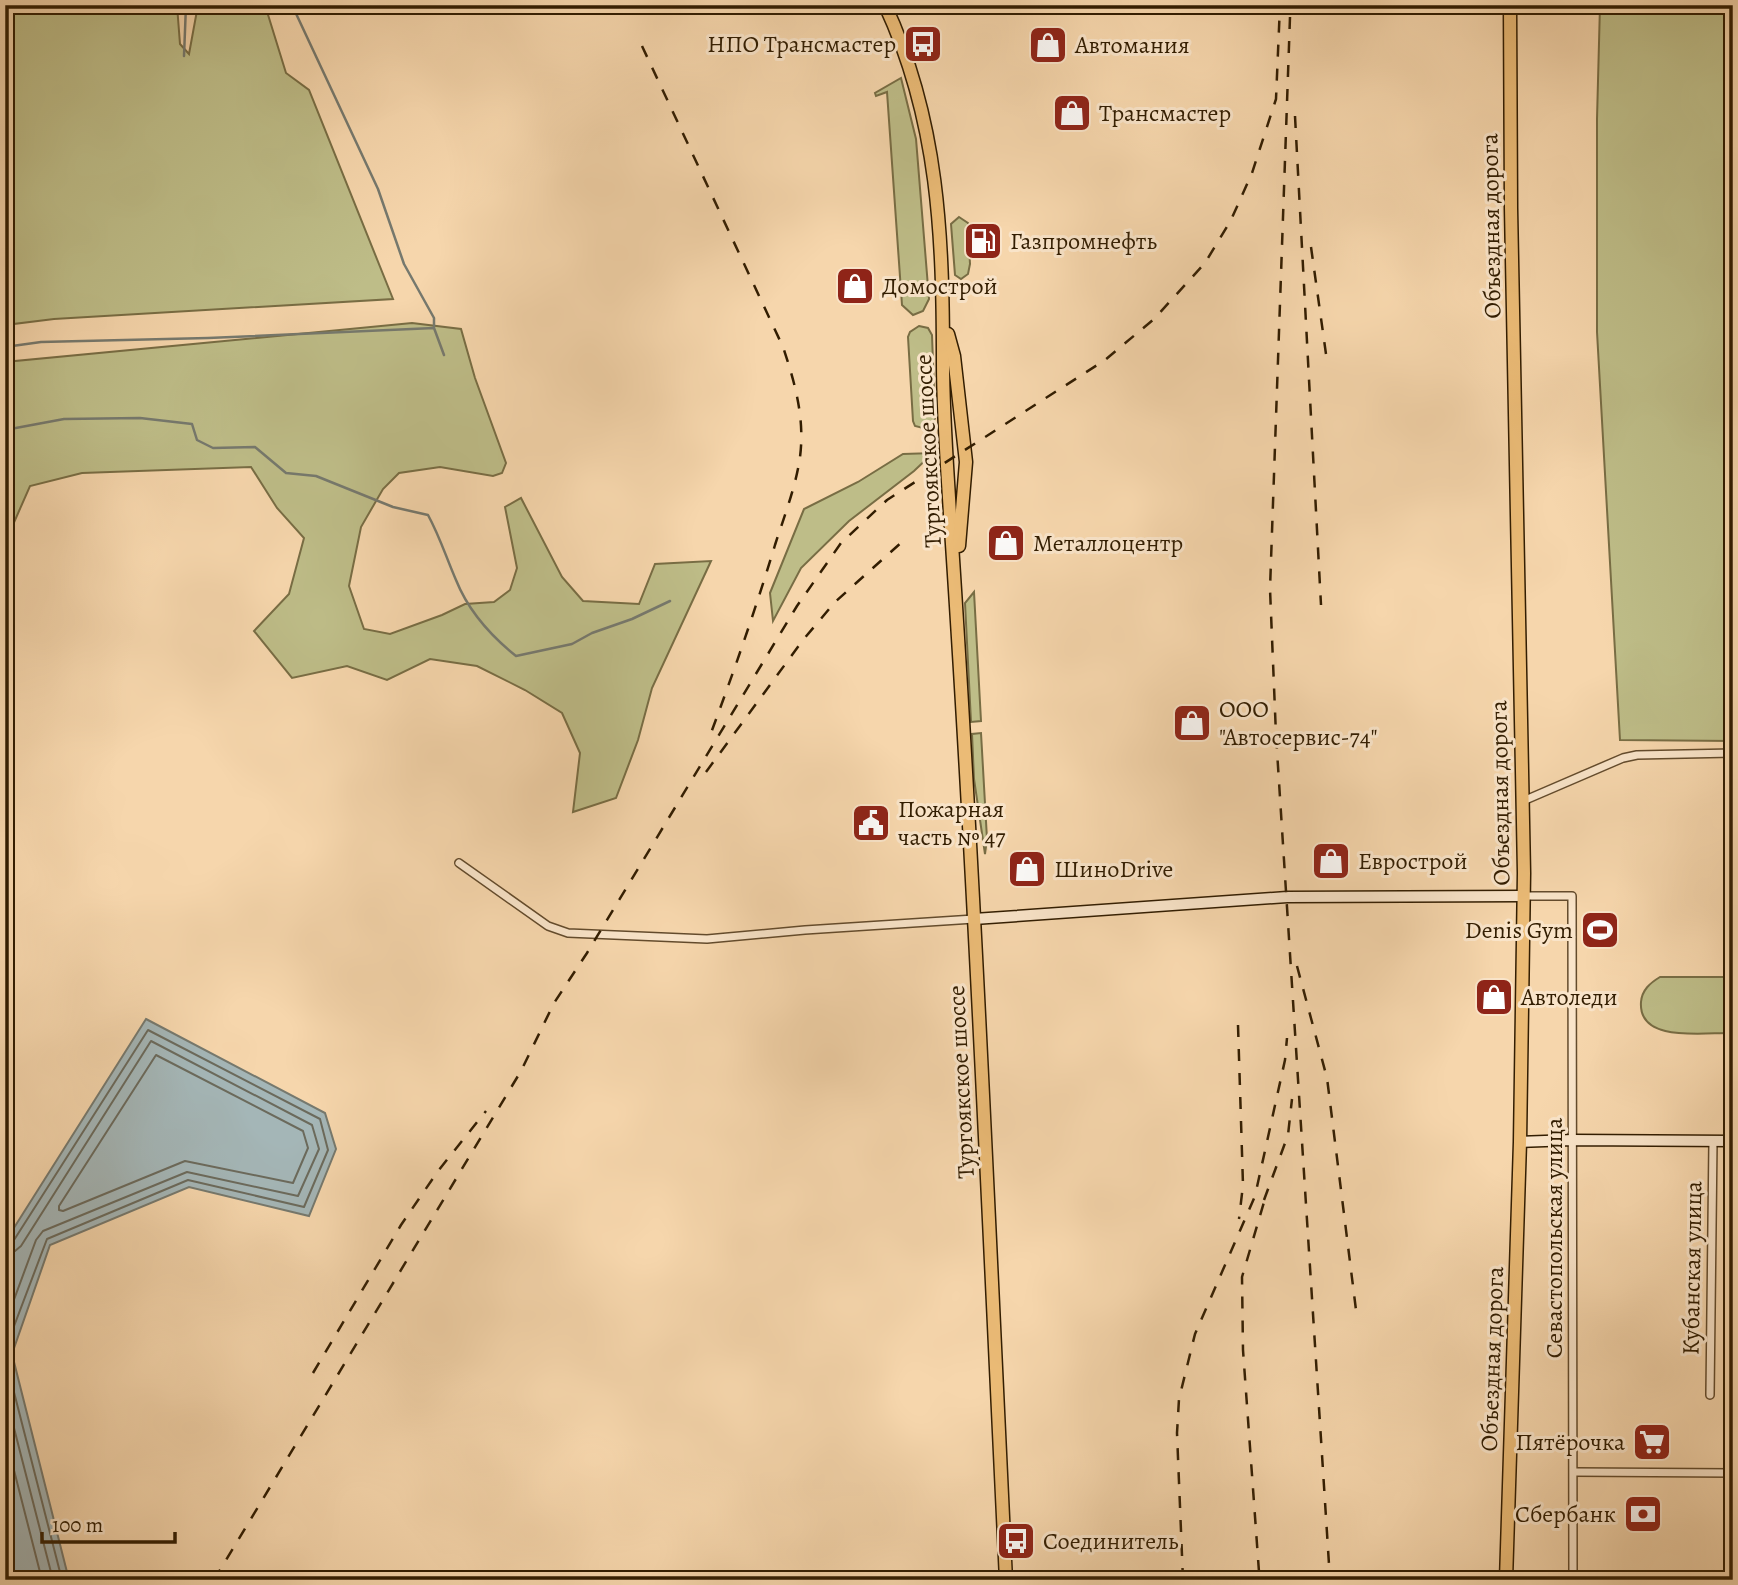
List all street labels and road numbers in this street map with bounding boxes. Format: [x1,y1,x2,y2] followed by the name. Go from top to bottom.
[1473,133,1509,319] street label: Объездная дорога
[907,353,949,549] street label: Тургоякское шоссе
[1482,700,1518,886] street label: Объездная дорога
[940,984,982,1180] street label: Тургоякское шоссе
[1538,1118,1570,1358] street label: Севастопольская улица
[1674,1181,1710,1355] street label: Кубанская улица
[1473,1266,1511,1452] street label: Объездная дорога

